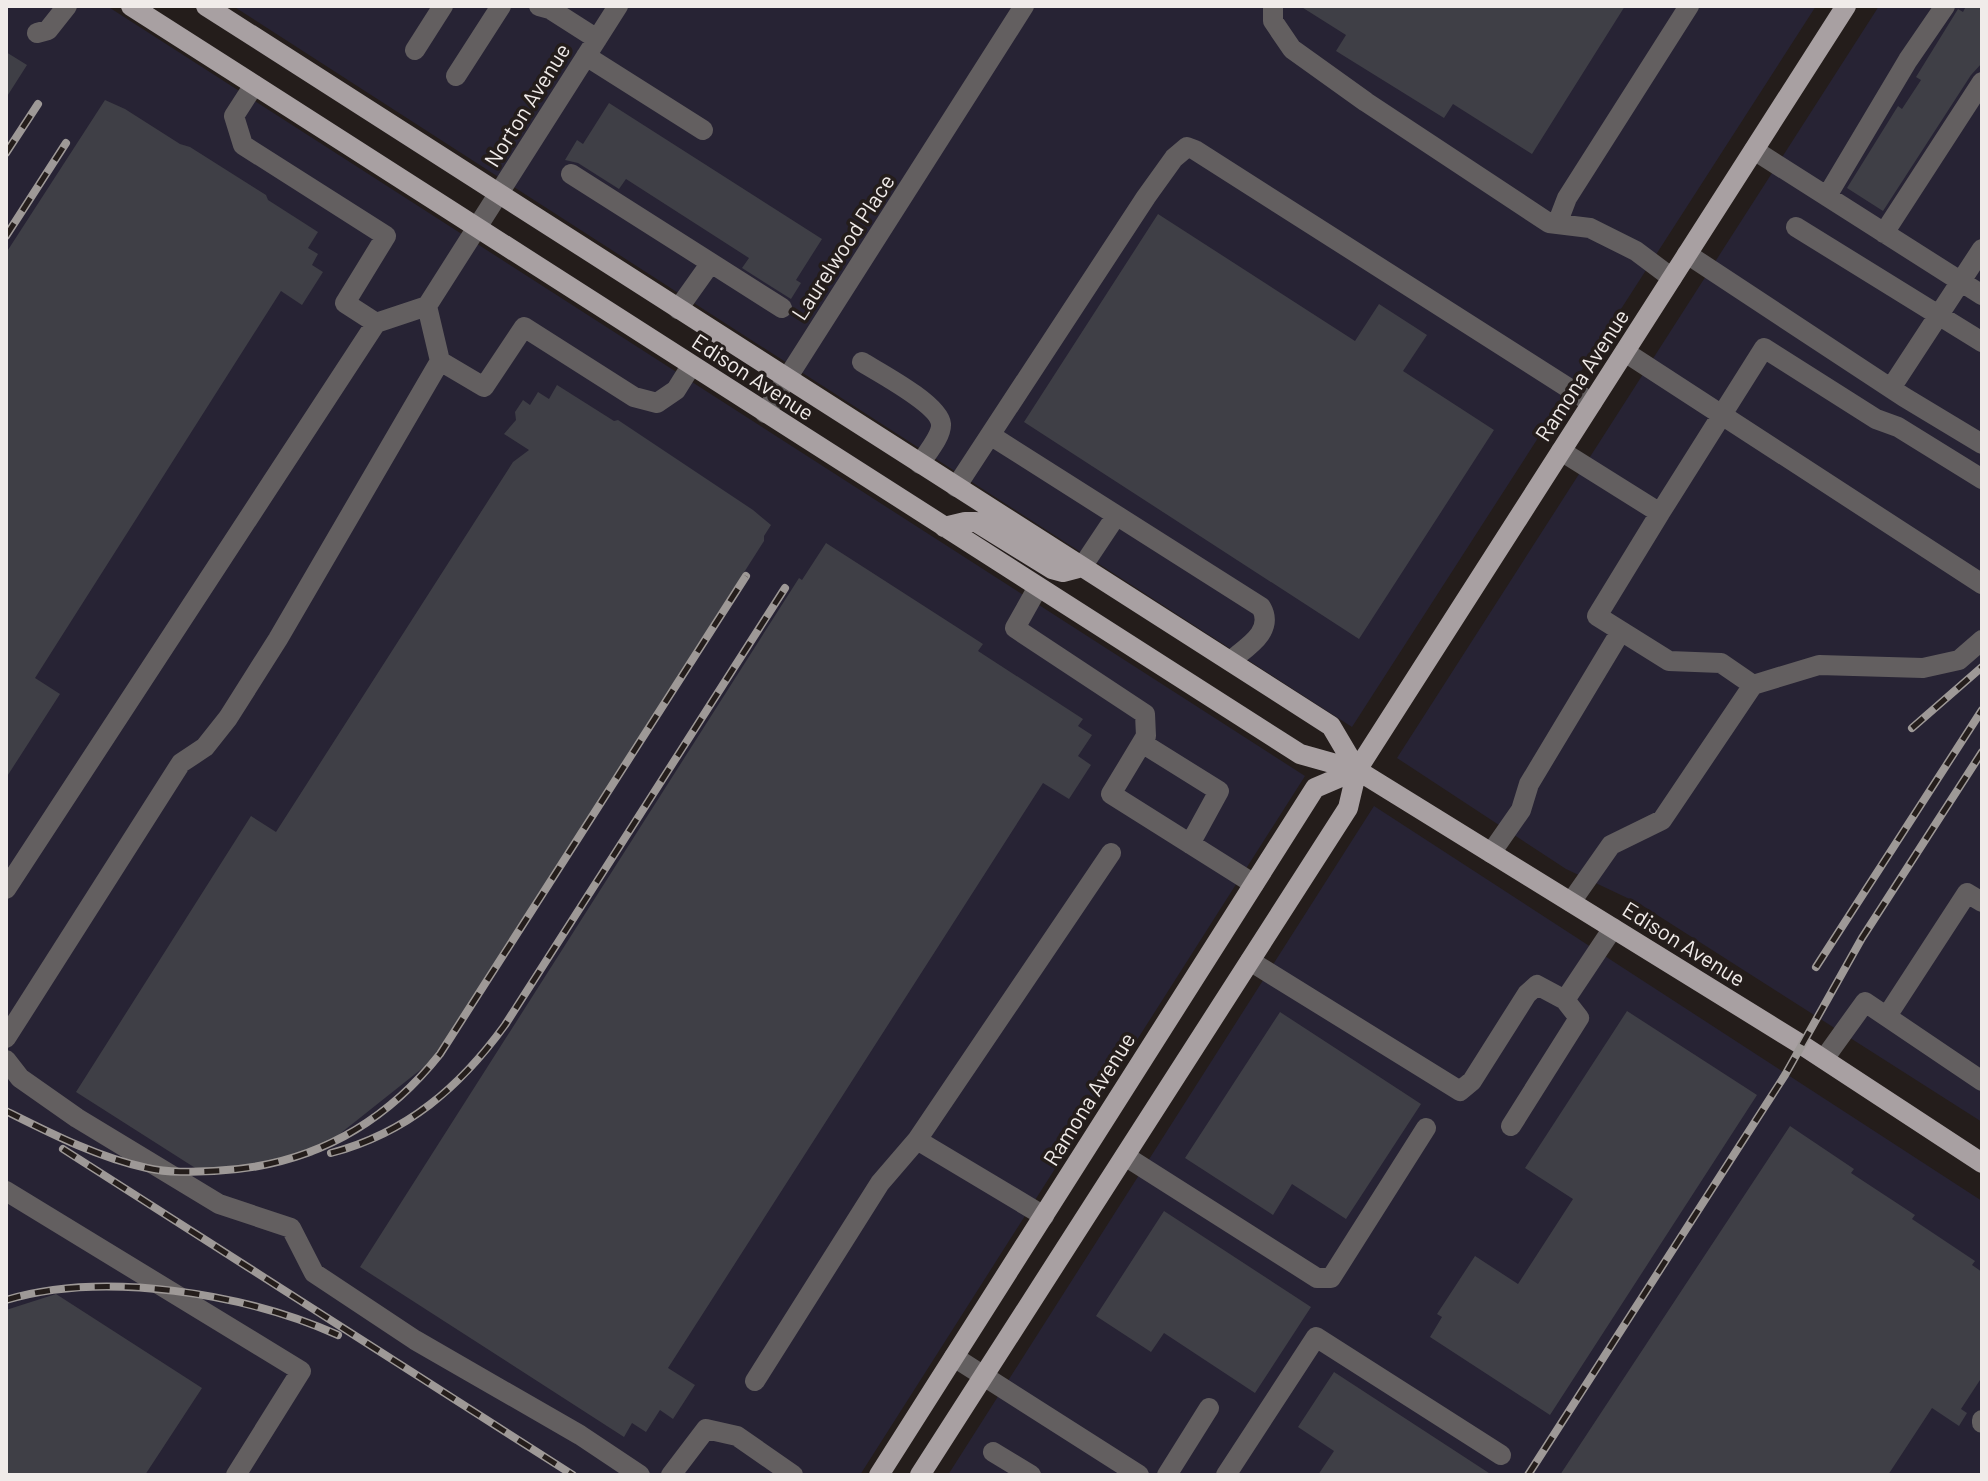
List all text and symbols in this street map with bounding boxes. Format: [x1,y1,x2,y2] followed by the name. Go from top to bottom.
[478,38,575,171] street label: Norton Avenue
[785,169,899,324] street label: Laurelwood Place
[1529,304,1633,445] street label: Ramona Avenue
[688,327,819,425] street label: Edison Avenue
[1618,895,1751,991] street label: Edison Avenue
[1037,1027,1139,1170] street label: Ramona Avenue

